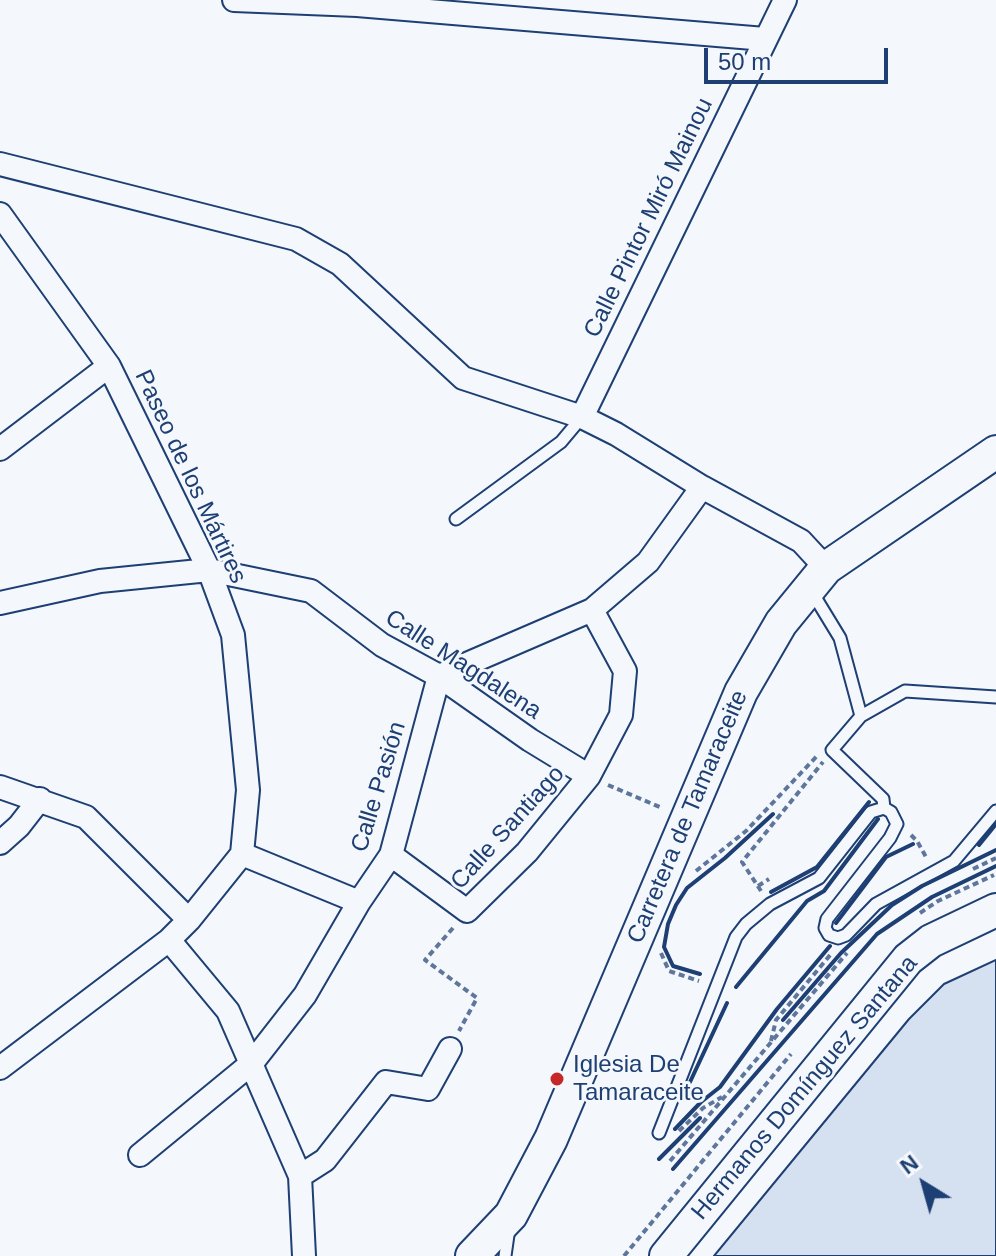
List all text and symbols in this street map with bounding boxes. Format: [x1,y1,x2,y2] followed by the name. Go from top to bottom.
[708,32,892,82] scale bar
[718,48,771,75] text: 50 m
[578,94,720,342] street label: Calle Pintor Miró Mainou
[128,366,252,588] street label: Paseo de los Mártires
[380,604,546,726] street label: Calle Magdalena
[622,686,754,948] street label: Carretera de Tamaraceite
[346,718,412,856] street label: Calle Pasión
[445,760,571,896] street label: Calle Santiago
[686,950,924,1226] street label: Hermanos Domínguez Santana
[573,1051,704,1107] place label: Iglesia De Tamaraceite
[548,1070,566,1088] marker: Iglesia De Tamaraceite
[884,1144,964,1224] north arrow
[895,1150,923,1179] text: N

